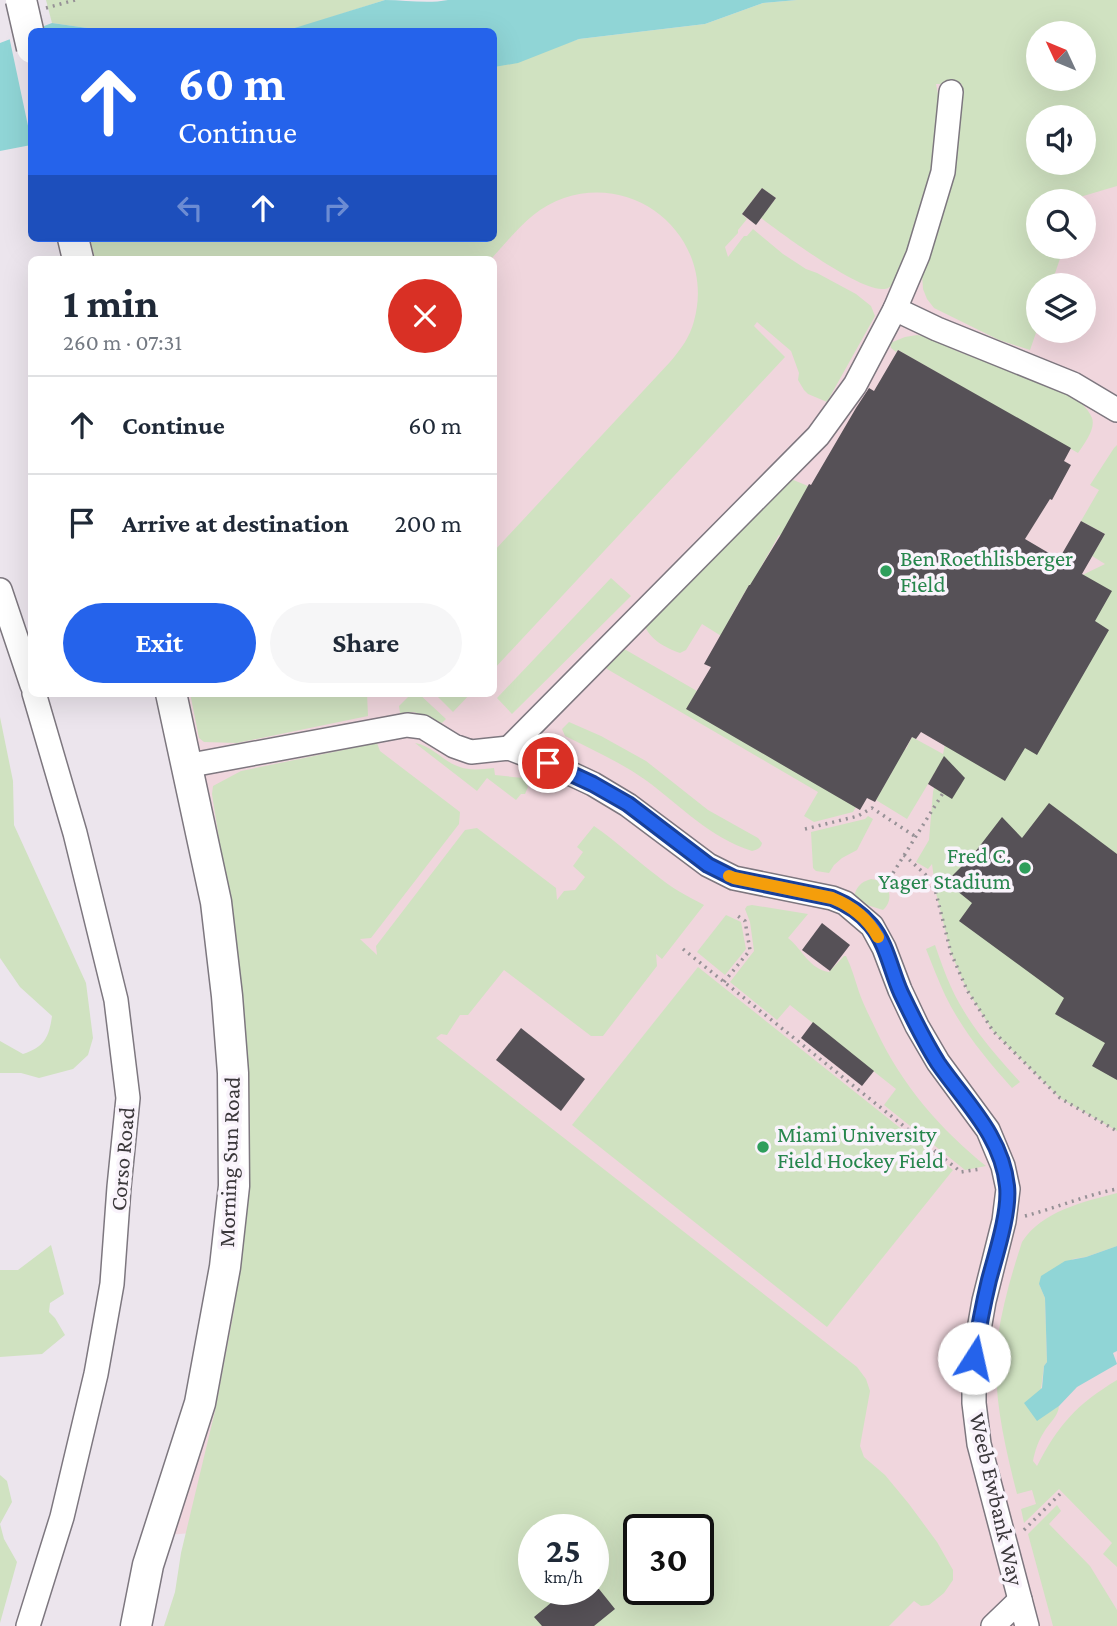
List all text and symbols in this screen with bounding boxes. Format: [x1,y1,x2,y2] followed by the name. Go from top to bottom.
[1026,21,1096,91] north arrow
[1026,21,1096,343] map controls
[63,56,154,147] icon: ahead
[178,56,285,111] text: 60 m
[1026,105,1096,175] button: sound
[178,114,297,150] text: Continue
[171,189,209,227] icon: left
[244,189,282,227] icon: ahead
[317,189,355,227] icon: right
[1026,189,1096,259] button: search
[1026,273,1096,343] button: layers
[63,279,159,326] text: 1 min
[388,279,462,353] button: close
[63,329,182,355] text: 260 m · 07:31
[63,406,101,444] icon: ahead
[122,411,225,440] text: Continue
[408,411,462,440] text: 60 m
[63,504,101,542] icon: arrive
[122,509,349,538] text: Arrive at destination
[394,509,462,538] text: 200 m
[900,545,1073,597] place label: Ben Roethlisberger Field
[878,563,894,579] marker: Ben Roethlisberger Field
[63,603,256,683] button: Exit
[270,603,462,683] button: Share
[518,733,578,793] pin
[529,744,567,782] icon: arrive
[878,842,1011,894] place label: Fred C. Yager Stadium
[1017,860,1033,876] marker: Fred C. Yager Stadium
[213,1076,245,1248] street label: Morning Sun Road
[105,1106,139,1212] street label: Corso Road
[777,1121,944,1173] place label: Miami University Field Hockey Field
[755,1139,771,1155] marker: Miami University Field Hockey Field
[937,1321,1011,1395] position arrow
[964,1410,1030,1588] street label: Weeb Ewbank Way
[623,1514,714,1605] speed limit sign: 30
[546,1531,581,1570] text: 25
[544,1567,583,1587] text: km/h

